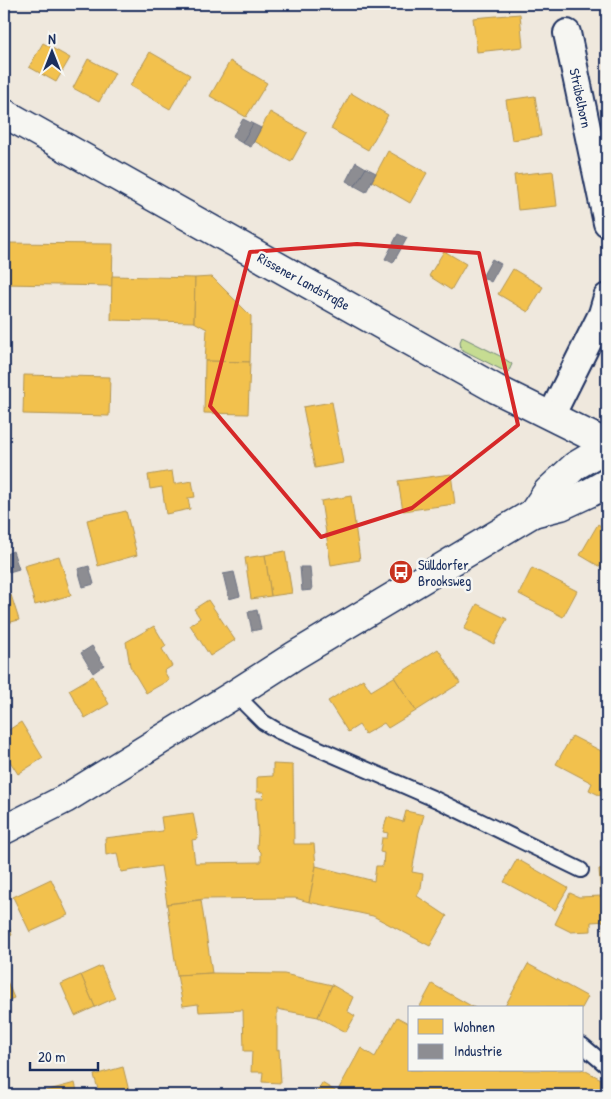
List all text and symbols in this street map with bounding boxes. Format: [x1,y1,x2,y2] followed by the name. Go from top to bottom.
[28,28,78,78] north arrow
[48,29,56,48] text: N
[565,66,597,130] street label: Strübelhorn
[254,248,354,315] street label: Rissener Landstraße
[418,555,471,591] place label: Sülldorfer Brooksweg
[388,559,414,585] bus stop icon: Sülldorfer Brooksweg
[408,1006,584,1072] legend
[454,1016,495,1037] text: Wohnen
[30,1039,98,1071] scale bar
[454,1040,502,1061] text: Industrie
[38,1046,65,1067] text: 20 m

